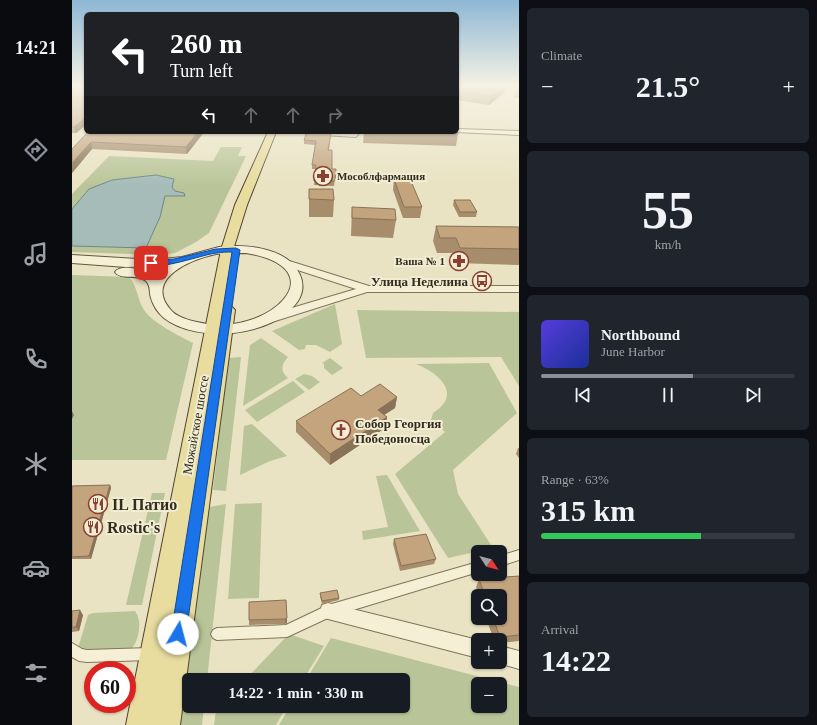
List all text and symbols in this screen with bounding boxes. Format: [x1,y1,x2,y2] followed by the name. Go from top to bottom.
[104,28,156,80] icon: left
[170,28,242,59] text: 260 m
[15,38,57,58] text: 14:21
[541,48,582,63] text: Climate
[170,61,233,81] text: Turn left
[636,70,700,103] text: 21.5°
[541,74,553,99] text: −
[783,74,795,99] text: +
[198,104,220,126] icon: left
[240,104,262,126] icon: ahead
[282,104,304,126] icon: ahead
[324,104,346,126] icon: right
[22,136,50,164] icon: directions
[312,165,334,187] pharmacy icon: Мособлфармация
[337,170,425,182] place label: Мособлфармация
[642,182,694,239] text: 55
[655,237,681,252] text: km/h
[22,240,50,268] icon: music
[134,246,168,280] pin
[448,250,470,272] pharmacy icon: Ваша № 1
[140,252,162,274] icon: arrive
[395,255,445,267] place label: Ваша № 1
[471,270,493,292] bus stop icon: Улица Неделина
[371,274,468,289] place label: Улица Неделина
[601,327,680,343] text: Northbound
[601,344,665,359] text: June Harbor
[22,345,50,373] icon: phone
[179,374,212,476] street label: Можайское шоссе
[572,384,594,406] icon: previous
[657,384,679,406] icon: pause
[742,384,764,406] icon: next
[355,416,441,446] place label: Собор Георгия Победоносца
[330,419,352,441] church icon: Собор Георгия Победоносца
[22,450,50,478] icon: climate
[541,472,609,487] text: Range · 63%
[87,493,109,515] restaurant icon: IL Патио
[541,494,635,527] text: 315 km
[112,496,177,513] place label: IL Патио
[82,516,104,538] restaurant icon: Rostic's
[107,519,160,536] place label: Rostic's
[471,545,507,581] north arrow
[471,545,507,713] map controls
[22,554,50,582] icon: car
[471,589,507,625] button: search
[157,613,199,655] position arrow
[541,622,579,637] text: Arrival
[471,633,507,669] button: +
[541,644,611,677] text: 14:22
[22,659,50,687] icon: filters
[84,661,136,713] speed limit sign: 60
[471,677,507,713] button: −
[229,685,364,701] text: 14:22 · 1 min · 330 m

